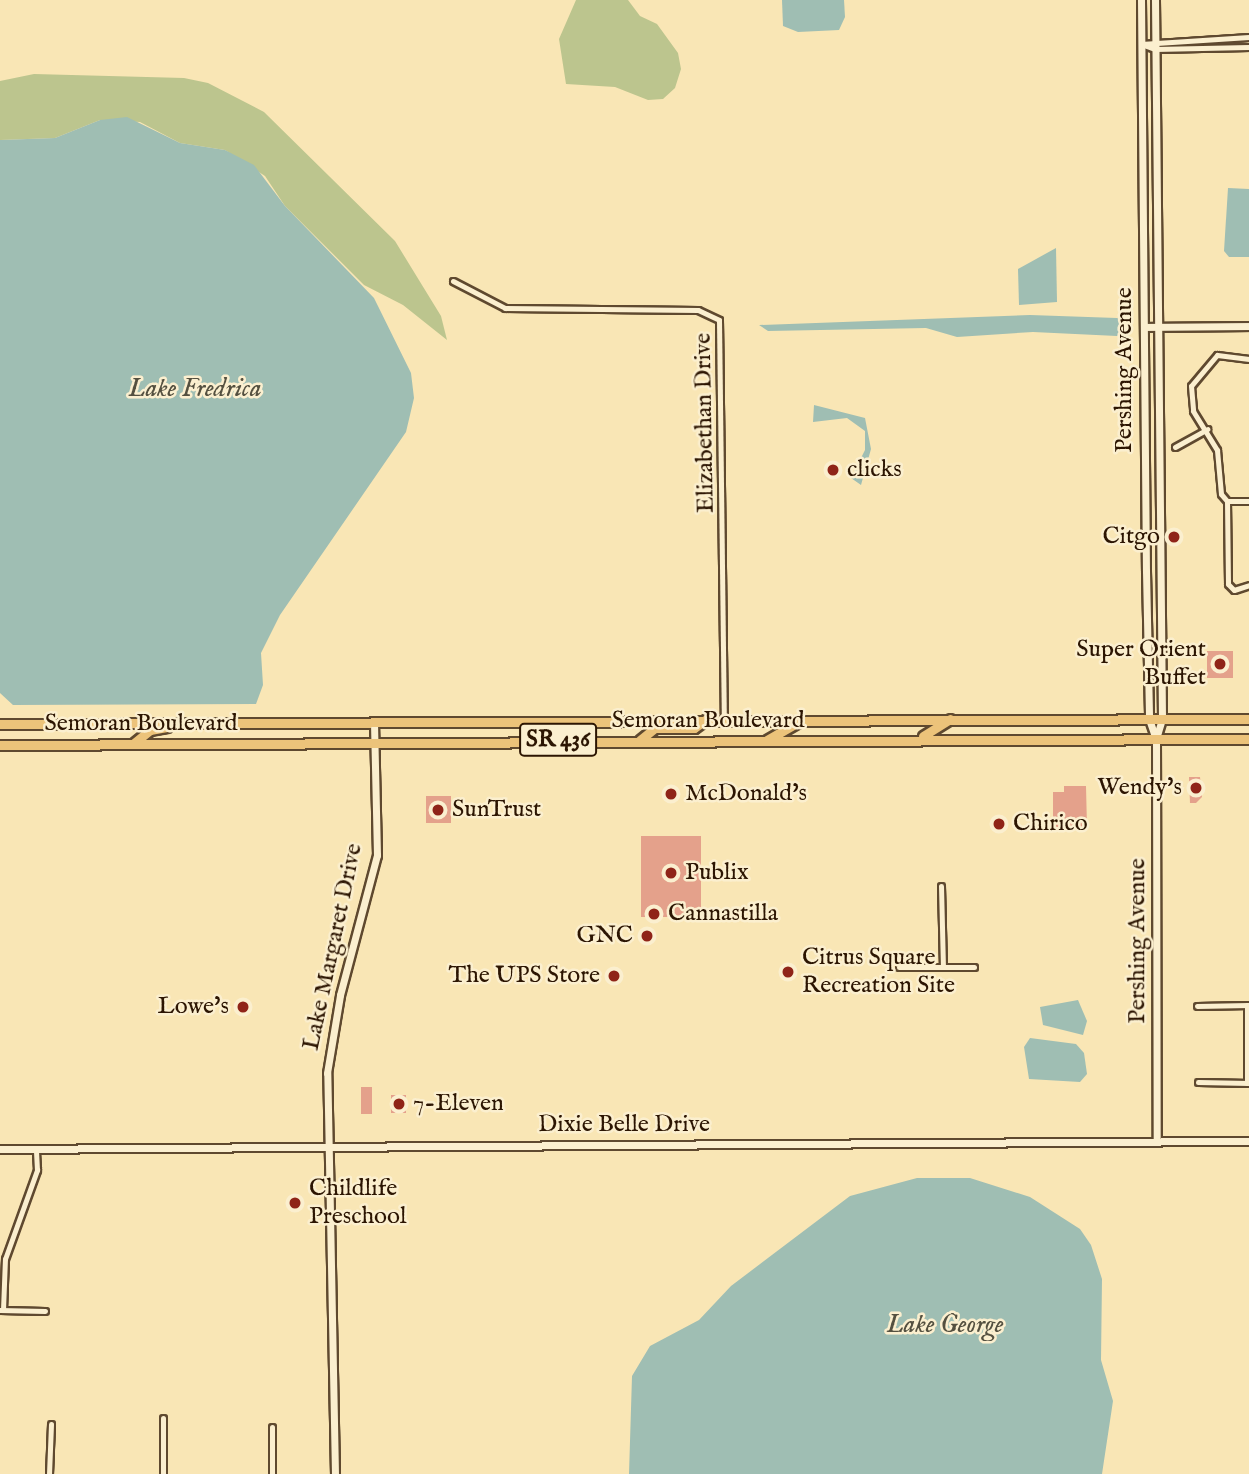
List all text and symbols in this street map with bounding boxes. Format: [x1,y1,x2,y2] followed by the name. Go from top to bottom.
[1111,287,1139,453] street label: Pershing Avenue
[689,333,721,513] street label: Elizabethan Drive
[128,373,262,405] water label: Lake Fredrica
[847,456,902,484] place label: clicks
[825,462,841,478] marker: clicks
[1102,523,1160,551] place label: Citgo
[1166,529,1182,545] marker: Citgo
[1076,636,1206,692] place label: Super Orient Buffet
[1212,656,1228,672] marker: Super Orient Buffet
[611,707,805,735] street label: Semoran Boulevard
[44,710,238,738] street label: Semoran Boulevard
[518,720,598,760] road number: SR 436
[1097,774,1182,802] place label: Wendy's
[685,780,807,808] place label: McDonald's
[1188,780,1204,796] marker: Wendy's
[663,786,679,802] marker: McDonald's
[452,796,541,824] place label: SunTrust
[430,802,446,818] marker: SunTrust
[1013,810,1088,838] place label: Chirico
[991,816,1007,832] marker: Chirico
[297,841,369,1053] street label: Lake Margaret Drive
[1124,858,1152,1024] street label: Pershing Avenue
[685,859,749,887] place label: Publix
[663,865,679,881] marker: Publix
[668,900,778,928] place label: Cannastilla
[646,906,662,922] marker: Cannastilla
[576,922,633,950] place label: GNC
[639,928,655,944] marker: GNC
[802,944,955,1000] place label: Citrus Square Recreation Site
[449,962,600,990] place label: The UPS Store
[780,964,796,980] marker: Citrus Square Recreation Site
[606,968,622,984] marker: The UPS Store
[157,993,229,1021] place label: Lowe's
[235,999,251,1015] marker: Lowe's
[413,1090,504,1118] place label: 7-Eleven
[391,1096,407,1112] marker: 7-Eleven
[538,1111,710,1139] street label: Dixie Belle Drive
[309,1175,406,1231] place label: Childlife Preschool
[287,1195,303,1211] marker: Childlife Preschool
[887,1309,1003,1341] water label: Lake George

